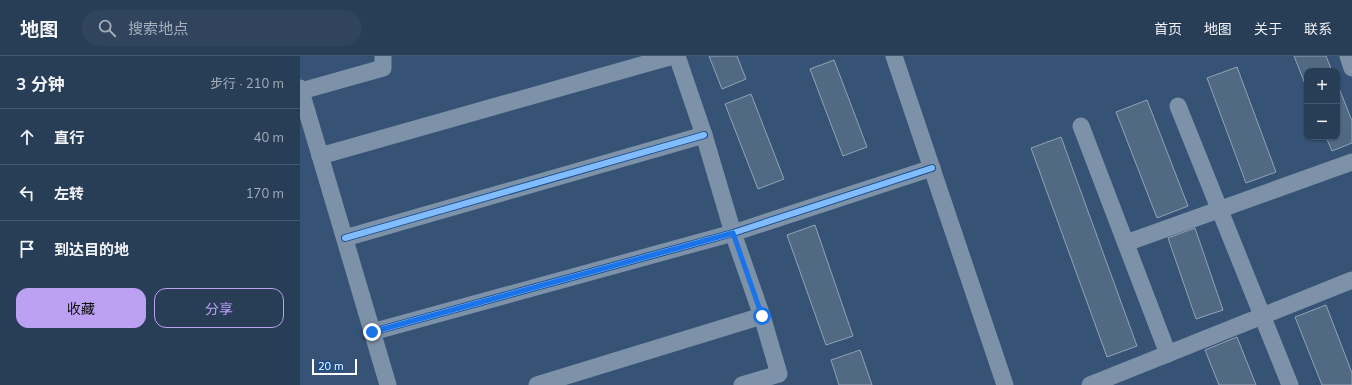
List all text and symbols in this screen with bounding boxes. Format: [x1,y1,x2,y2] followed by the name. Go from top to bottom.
[82,10,362,46] search box
[20,17,58,41] text: 地图
[96,17,118,39] icon: search
[128,19,188,38] text: 搜索地点
[1154,20,1182,38] text: 首页
[1204,20,1232,38] text: 地图
[1254,20,1282,38] text: 关于
[1304,20,1332,38] text: 联系
[1304,68,1340,140] map controls
[1304,68,1340,104] button: +
[16,73,65,94] text: 3 分钟
[210,75,284,91] text: 步行 · 210 m
[1304,104,1340,140] button: −
[16,126,38,148] icon: ahead
[54,128,84,147] text: 直行
[254,129,284,145] text: 40 m
[16,182,38,204] icon: left
[54,184,84,203] text: 左转
[246,185,284,201] text: 170 m
[16,238,38,260] icon: arrive
[54,240,129,259] text: 到达目的地
[16,288,146,328] button: 收藏
[154,288,284,328] button: 分享
[753,307,771,325] route start
[363,323,381,341] route end
[312,357,357,376] scale bar
[318,359,344,373] text: 20 m

